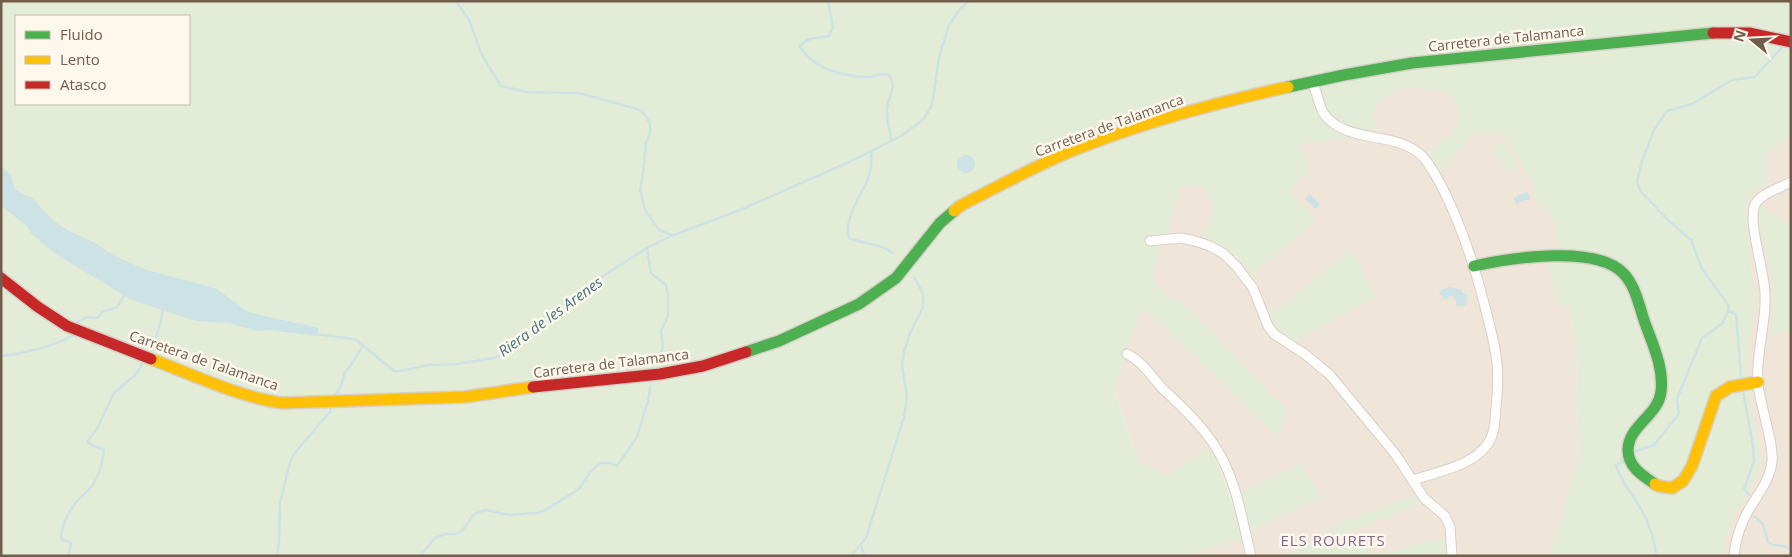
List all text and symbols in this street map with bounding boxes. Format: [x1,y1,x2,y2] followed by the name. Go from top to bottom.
[15,15,190,105] legend
[1727,15,1777,65] north arrow
[1427,20,1585,56] street label: Carretera de Talamanca
[60,24,103,44] text: Fluido
[1728,27,1750,44] text: N
[60,49,100,69] text: Lento
[60,74,107,94] text: Atasco
[1032,89,1186,161] street label: Carretera de Talamanca
[494,271,607,361] water label: Riera de les Arenes
[127,326,281,394] street label: Carretera de Talamanca
[532,344,690,382] street label: Carretera de Talamanca
[1280,530,1386,550] district label: ELS ROURETS

